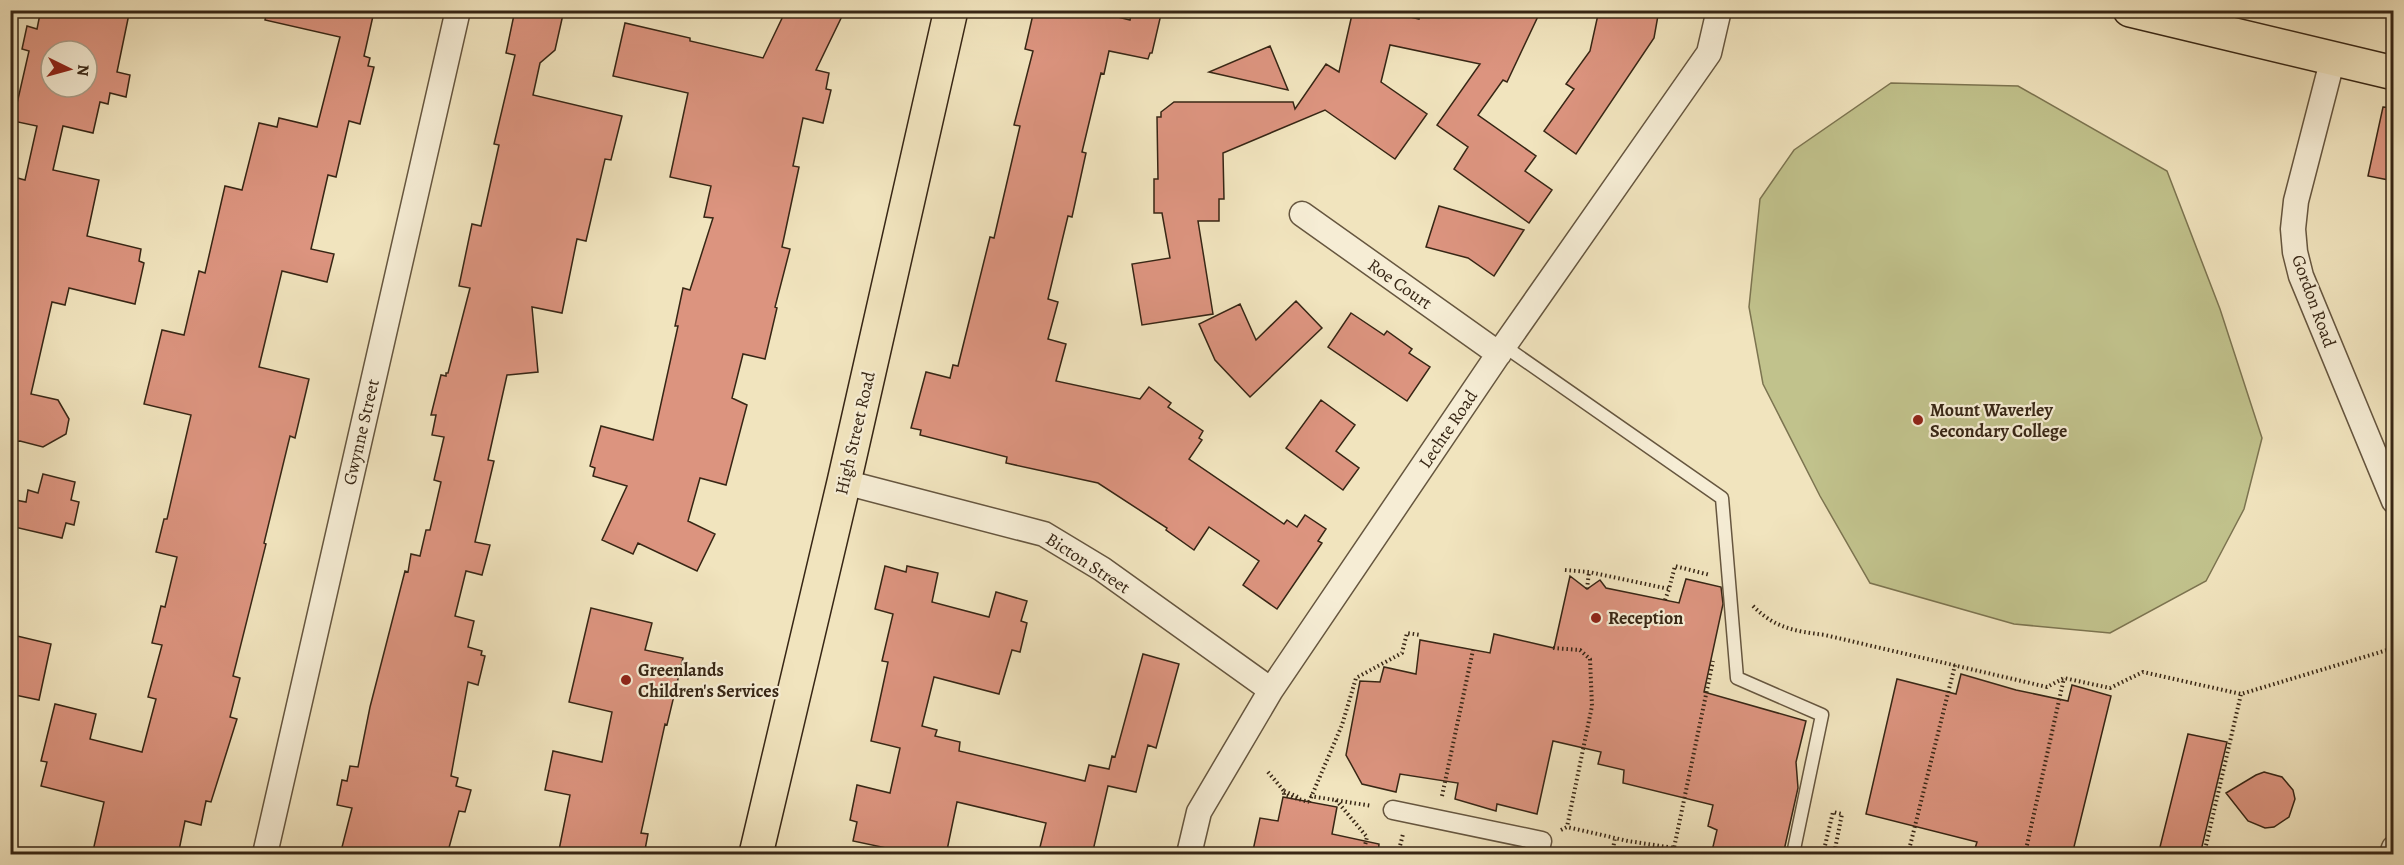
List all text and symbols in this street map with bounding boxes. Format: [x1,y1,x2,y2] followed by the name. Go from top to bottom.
[39,39,99,99] north arrow
[71,63,94,77] text: N
[2286,251,2342,351] street label: Gordon Road
[1363,253,1437,315] street label: Roe Court
[829,369,881,497] street label: High Street Road
[337,377,385,487] street label: Gwynne Street
[1413,385,1483,473] street label: Lechte Road
[1930,398,2067,443] place label: Mount Waverley Secondary College
[1911,413,1925,427] marker: Mount Waverley Secondary College
[1041,527,1135,599] street label: Bicton Street
[1608,606,1683,630] place label: Reception
[1589,611,1603,625] marker: Reception
[638,658,779,703] place label: Greenlands Children's Services
[619,673,633,687] marker: Greenlands Children's Services

